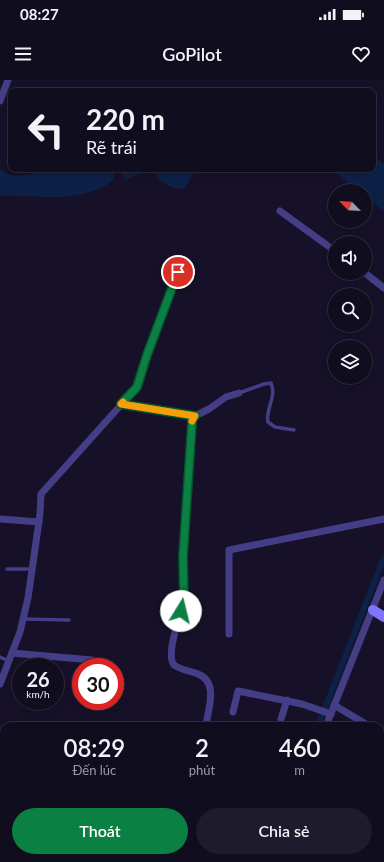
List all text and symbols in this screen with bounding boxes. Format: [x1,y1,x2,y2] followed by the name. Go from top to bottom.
[20,5,59,23] text: 08:27
[12,43,34,65] icon: menu
[162,43,222,65] text: GoPilot
[350,43,372,65] icon: heart
[86,102,165,136] text: 220 m
[20,104,72,156] icon: left
[86,136,137,158] text: Rẽ trái
[328,184,372,228] north arrow
[328,184,372,384] map controls
[328,236,372,280] button: sound
[161,255,195,289] pin
[167,261,189,283] icon: arrive
[328,288,372,332] button: search
[328,340,372,384] button: layers
[160,590,202,632] position arrow
[72,658,124,710] speed limit sign: 30
[26,667,50,691] text: 26
[26,688,50,700] text: km/h
[64,733,125,762] text: 08:29
[195,733,209,762] text: 2
[279,733,321,762] text: 460
[72,762,116,778] text: Đến lúc
[189,762,215,778] text: phút
[294,762,305,778] text: m
[12,808,188,854] button: Thoát
[196,808,372,854] button: Chia sẻ

